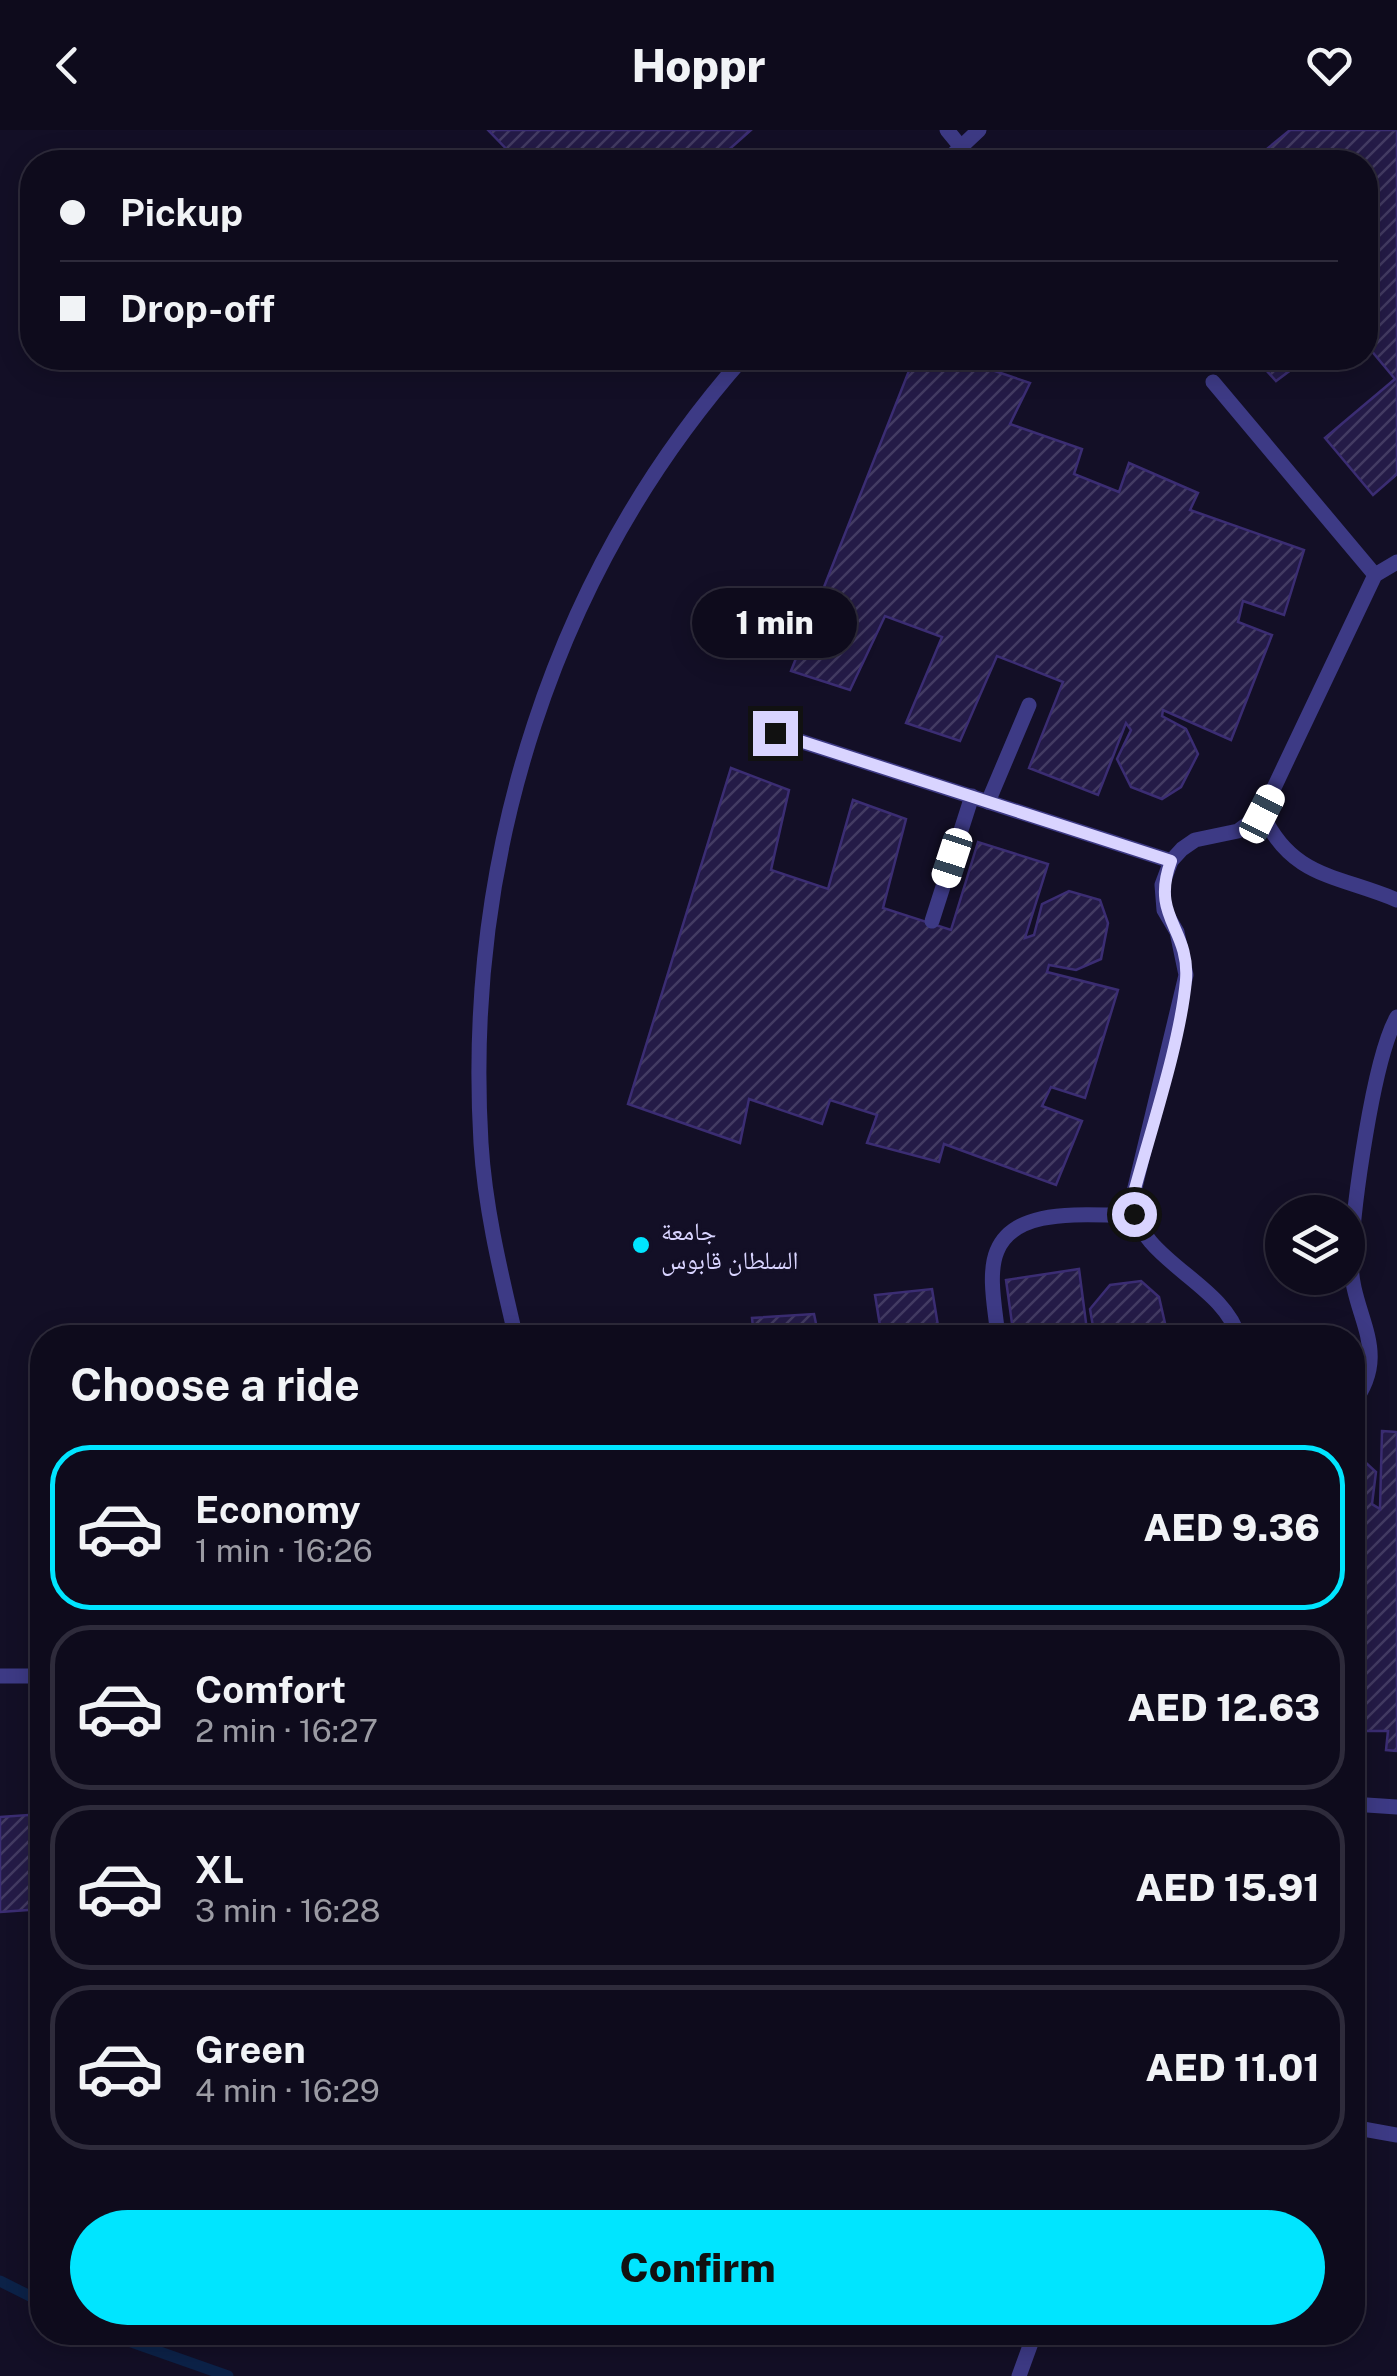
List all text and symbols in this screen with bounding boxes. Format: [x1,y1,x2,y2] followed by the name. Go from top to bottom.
[40,38,95,93] icon: back
[1302,38,1357,93] icon: heart
[631,39,766,92] text: Hoppr
[120,190,243,235] text: Pickup
[120,286,275,331] text: Drop-off
[692,588,858,658] callout: 1 min
[735,604,814,641] text: 1 min
[753,711,798,756] route end
[1235,780,1289,848] car
[928,825,976,891] car
[1112,1192,1157,1237] route start
[1265,1195,1365,1295] map controls
[1265,1195,1365,1295] button: layers
[661,1216,798,1276] place label: جامعة السلطان قابوس
[630,1234,652,1256] marker: جامعة السلطان قابوس
[70,1358,360,1411] text: Choose a ride
[75,1483,165,1573] icon: car
[195,1487,361,1532] text: Economy
[1143,1505,1320,1550] text: AED 9.36
[195,1532,373,1569] text: 1 min · 16:26
[75,1663,165,1753] icon: car
[195,1667,346,1712] text: Comfort
[1128,1685,1320,1730] text: AED 12.63
[195,1712,378,1749] text: 2 min · 16:27
[75,1843,165,1933] icon: car
[195,1847,244,1892] text: XL
[1135,1865,1320,1910] text: AED 15.91
[195,1892,381,1929] text: 3 min · 16:28
[75,2023,165,2113] icon: car
[195,2027,306,2072] text: Green
[1146,2045,1320,2090] text: AED 11.01
[195,2072,380,2109] text: 4 min · 16:29
[70,2210,1325,2325] button: Confirm

